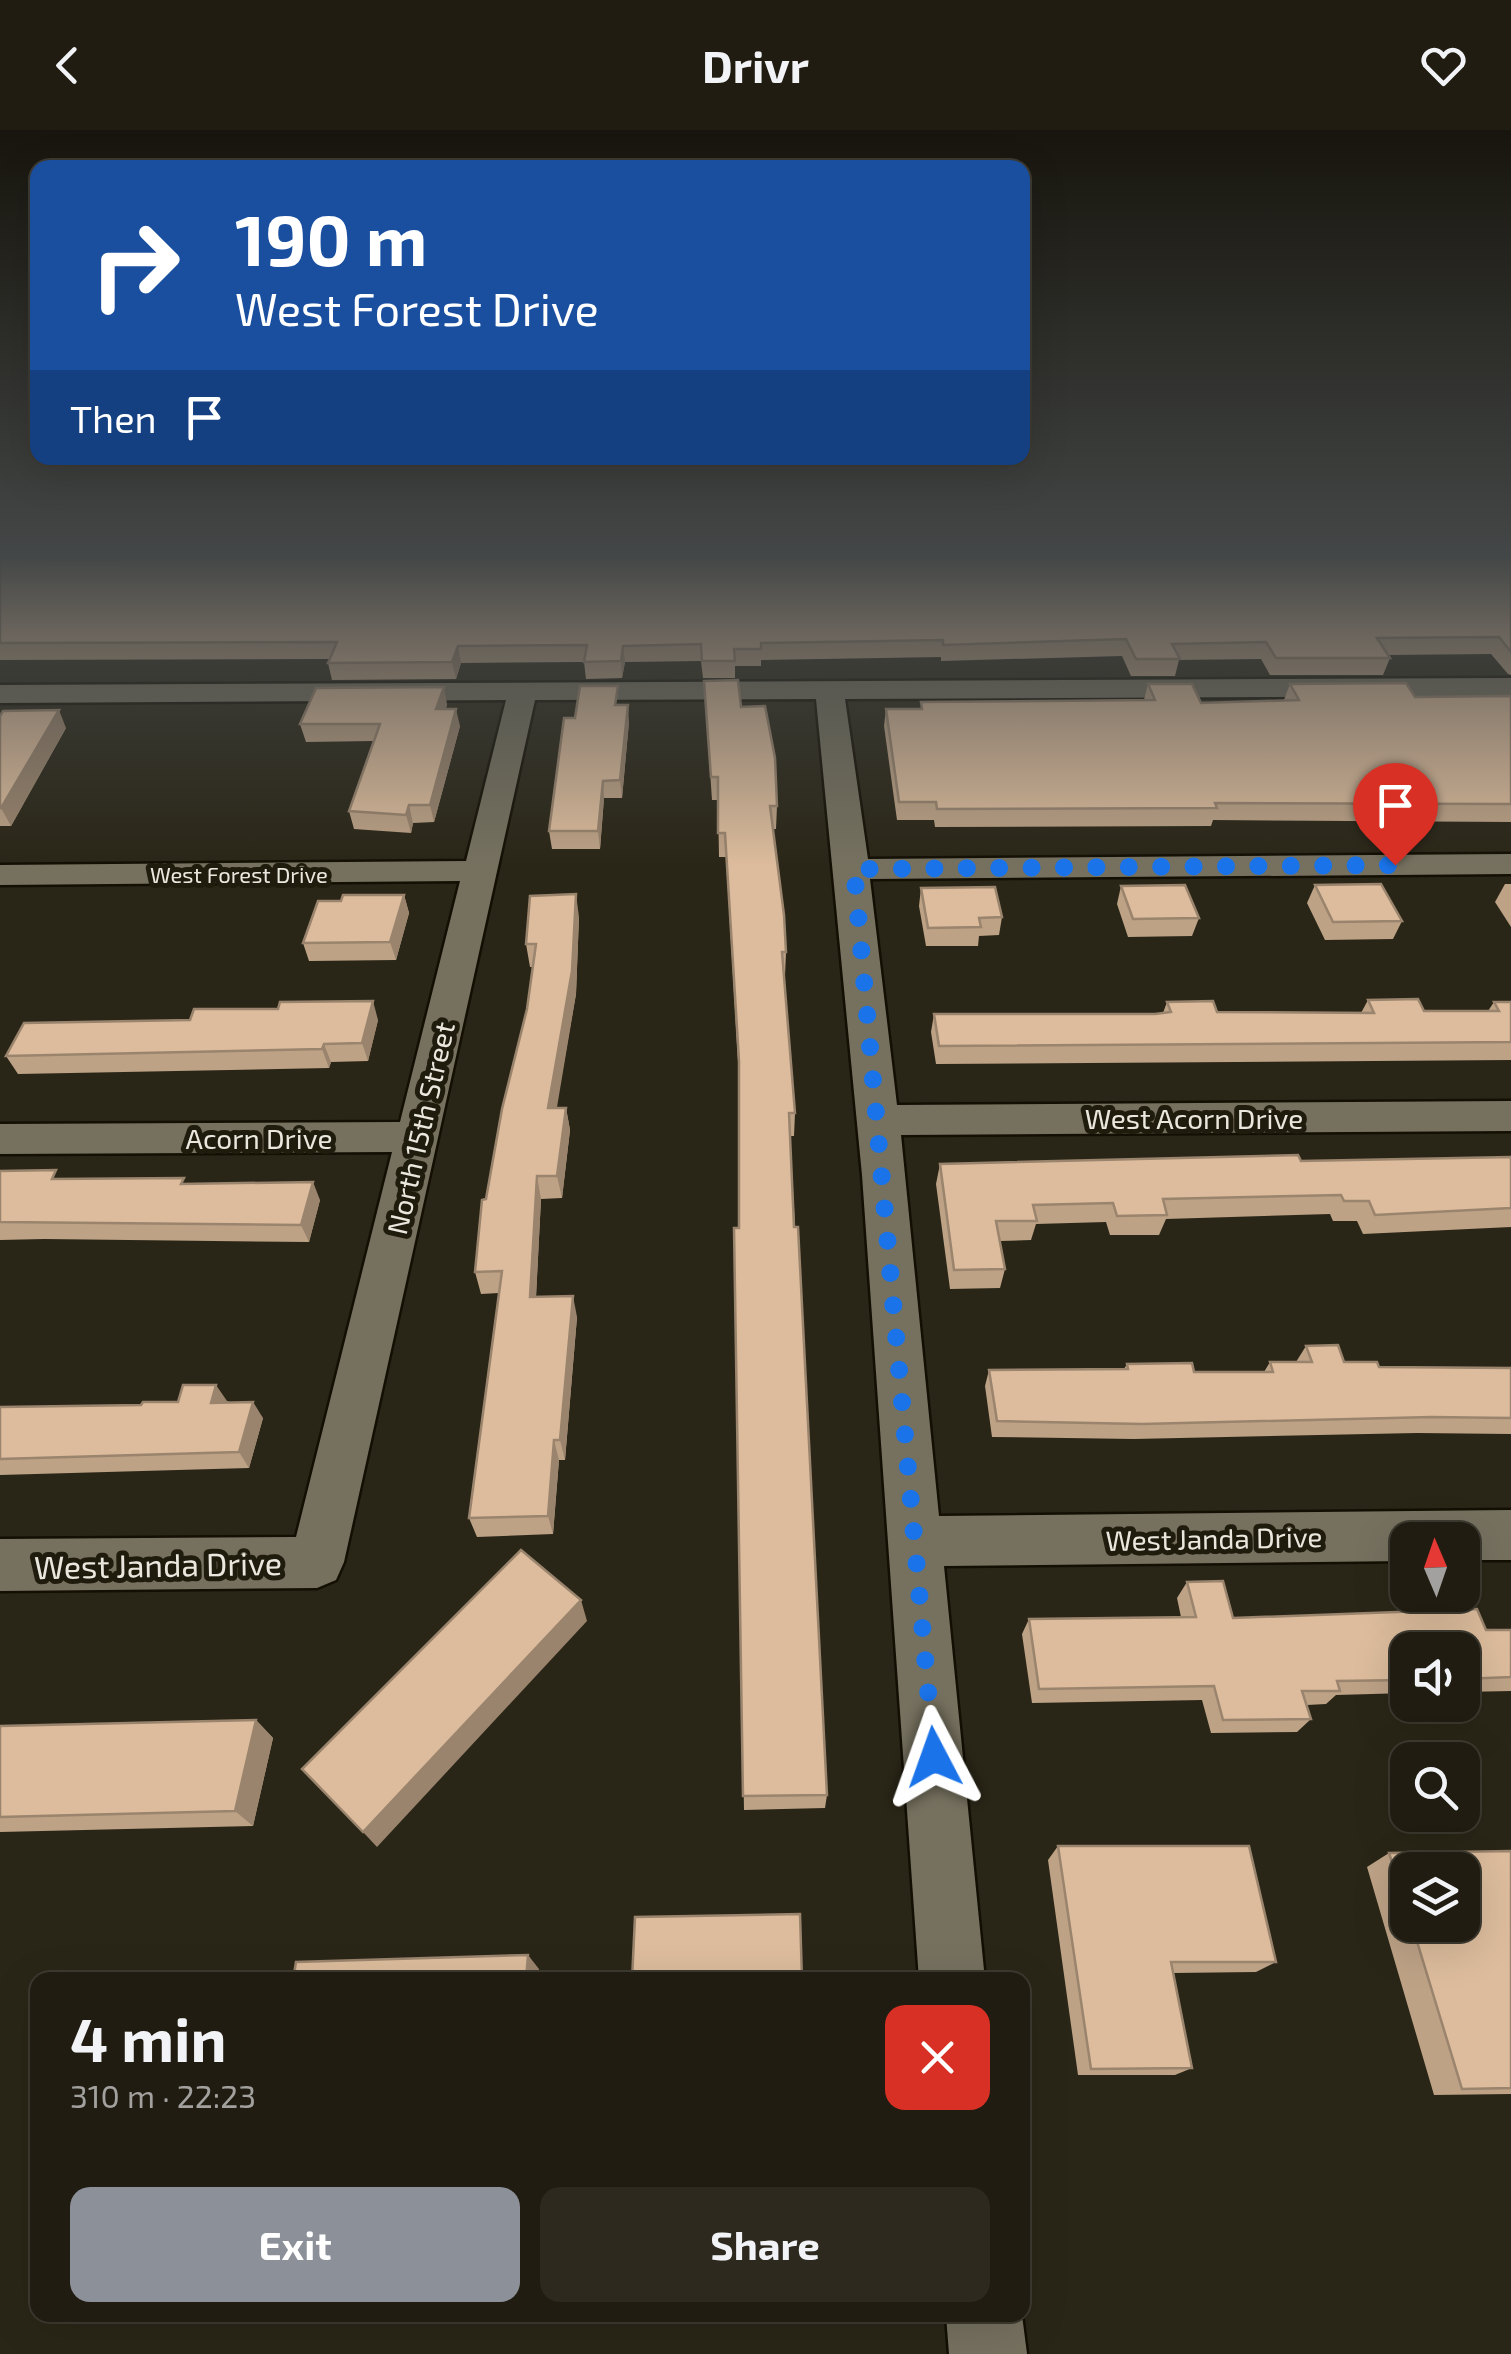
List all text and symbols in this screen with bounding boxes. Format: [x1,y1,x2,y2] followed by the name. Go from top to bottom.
[40,38,95,93] icon: back
[702,38,809,92] text: Drivr
[1416,38,1471,93] icon: heart
[235,196,428,280] text: 190 m
[70,200,200,330] icon: right
[235,281,599,335] text: West Forest Drive
[177,390,232,445] icon: arrive
[70,395,157,441] text: Then
[1353,763,1438,866] pin
[1368,778,1423,833] icon: arrive
[150,861,328,887] street label: West Forest Drive
[379,1018,461,1238] street label: North 15th Street
[1085,1101,1303,1135] street label: West Acorn Drive
[185,1121,333,1155] street label: Acorn Drive
[1105,1519,1323,1557] street label: West Janda Drive
[1390,1522,1480,1612] north arrow
[1390,1522,1480,1942] map controls
[34,1543,282,1585] street label: West Janda Drive
[1390,1632,1480,1722] button: sound
[882,1705,986,1809] position arrow
[1390,1742,1480,1832] button: search
[1390,1852,1480,1942] button: layers
[70,2002,227,2074] text: 4 min
[885,2005,990,2110] button: close
[70,2076,256,2114] text: 310 m · 22:23
[70,2187,520,2302] button: Exit
[540,2187,990,2302] button: Share

